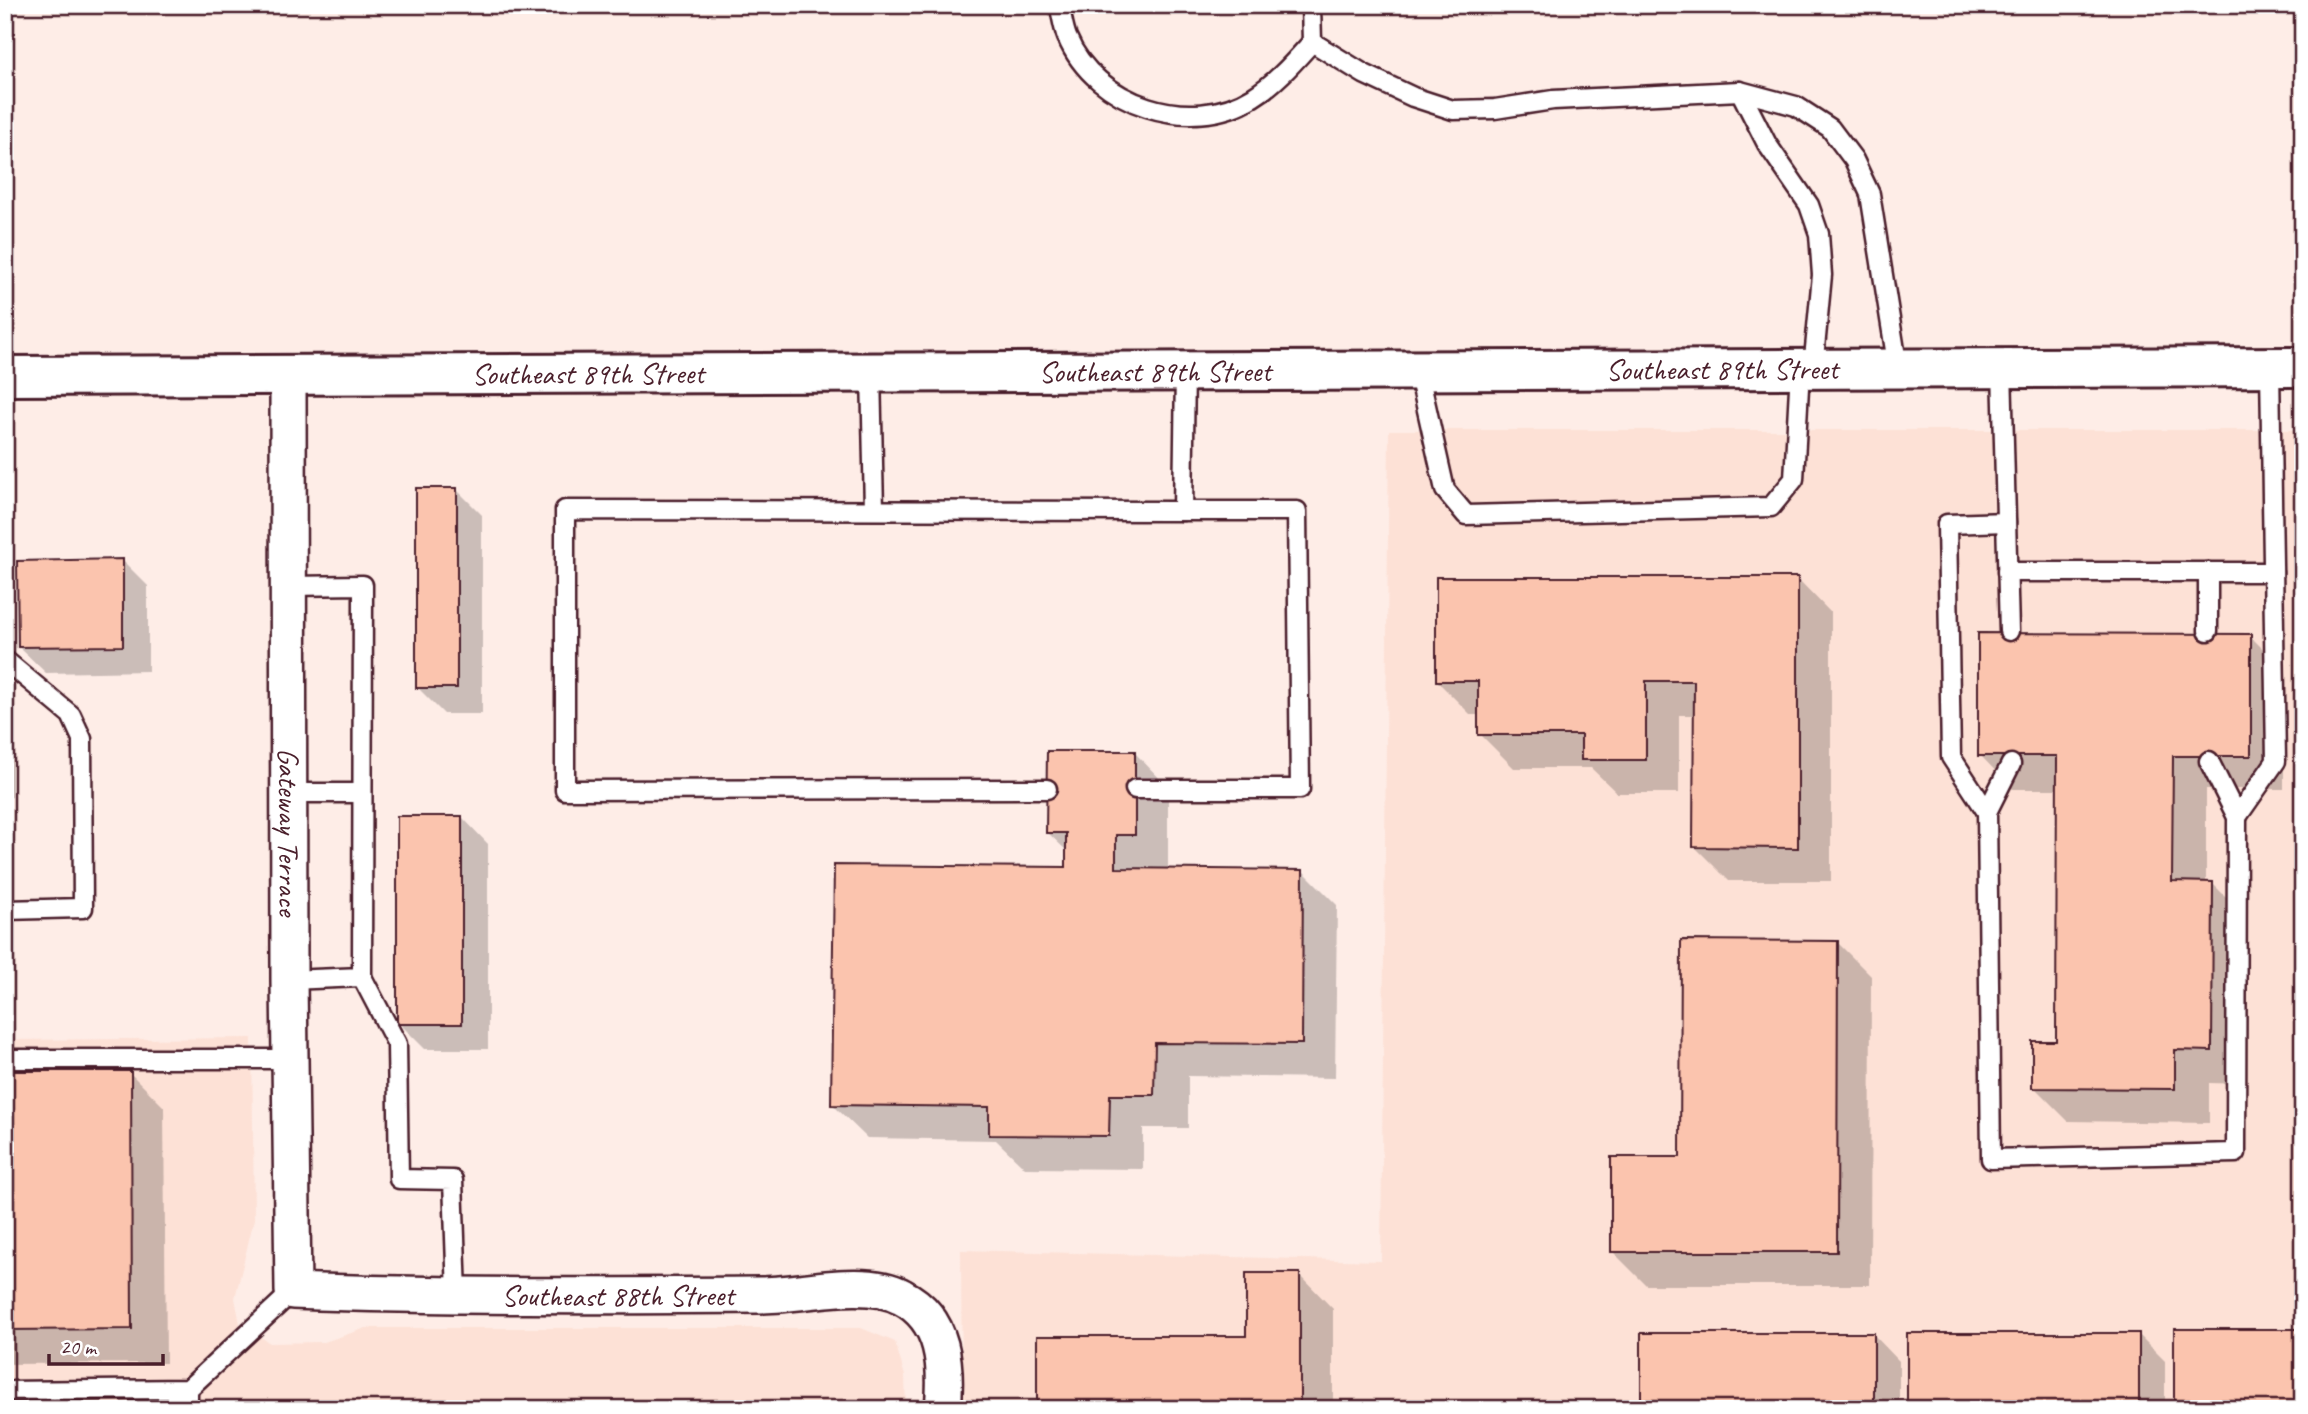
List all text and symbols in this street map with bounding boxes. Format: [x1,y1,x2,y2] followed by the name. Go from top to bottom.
[1606,350,1841,389] street label: Southeast 89th Street
[1039,352,1274,391] street label: Southeast 89th Street
[472,354,707,393] street label: Southeast 89th Street
[270,748,308,918] street label: Gateway Terrace
[502,1276,737,1315] street label: Southeast 88th Street
[49,1323,163,1367] scale bar
[60,1334,98,1360] text: 20 m

